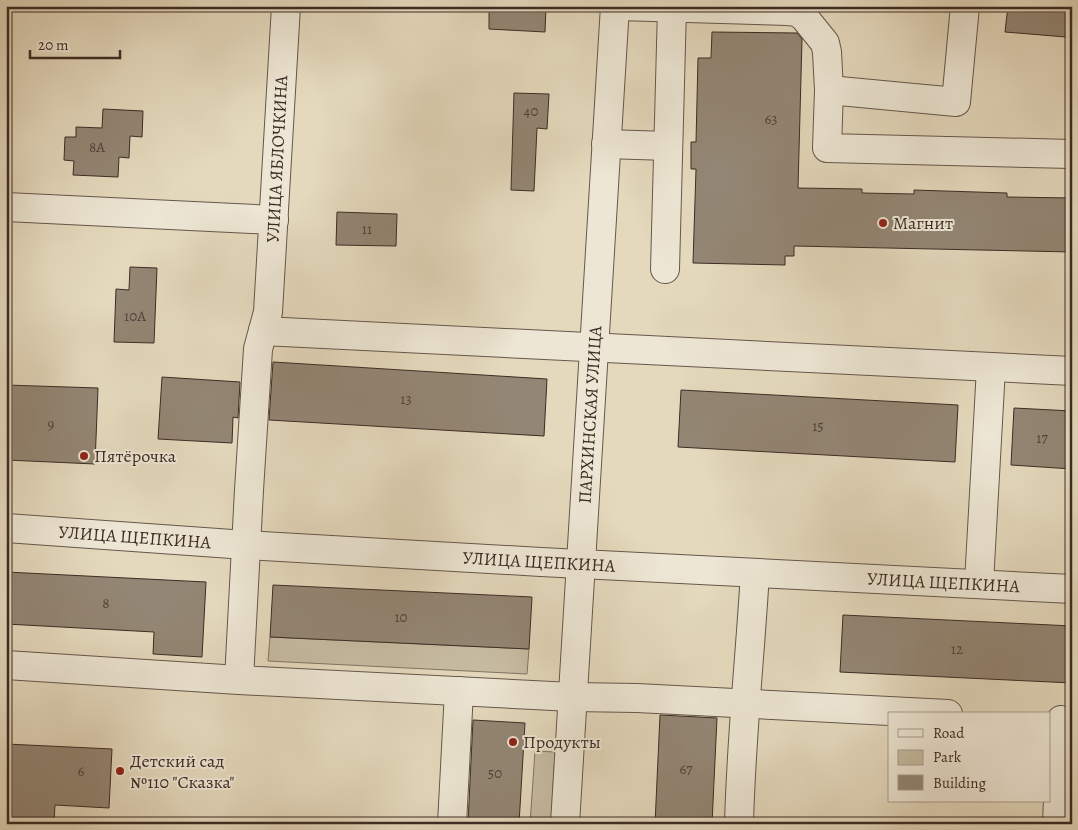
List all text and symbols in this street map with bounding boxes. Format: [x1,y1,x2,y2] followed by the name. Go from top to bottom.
[30,28,120,60] scale bar
[38,35,69,55] text: 20 m
[261,74,293,243] street label: УЛИЦА ЯБЛОЧКИНА
[524,101,538,121] house number: 40
[764,109,778,129] house number: 63
[89,137,105,157] house number: 8А
[893,211,953,235] place label: Магнит
[877,217,889,229] marker: Магнит
[362,219,372,239] house number: 11
[124,306,146,326] house number: 10А
[573,325,607,504] street label: ПАРХИНСКАЯ УЛИЦА
[400,389,412,409] house number: 13
[48,414,55,434] house number: 9
[812,416,824,436] house number: 15
[1036,428,1048,448] house number: 17
[94,444,177,468] place label: Пятёрочка
[78,450,90,462] marker: Пятёрочка
[58,520,212,555] street label: УЛИЦА ЩЕПКИНА
[462,546,616,578] street label: УЛИЦА ЩЕПКИНА
[866,567,1021,598] street label: УЛИЦА ЩЕПКИНА
[102,593,110,613] house number: 8
[394,607,408,627] house number: 10
[951,639,963,659] house number: 12
[888,712,1050,802] legend
[933,723,965,743] text: Road
[523,730,601,754] place label: Продукты
[507,736,519,748] marker: Продукты
[933,747,962,767] text: Park
[130,749,235,794] place label: Детский сад №110 "Сказка"
[679,759,693,779] house number: 67
[78,761,85,781] house number: 6
[488,763,502,783] house number: 50
[114,765,126,777] marker: Детский сад №110 "Сказка"
[933,773,986,793] text: Building

